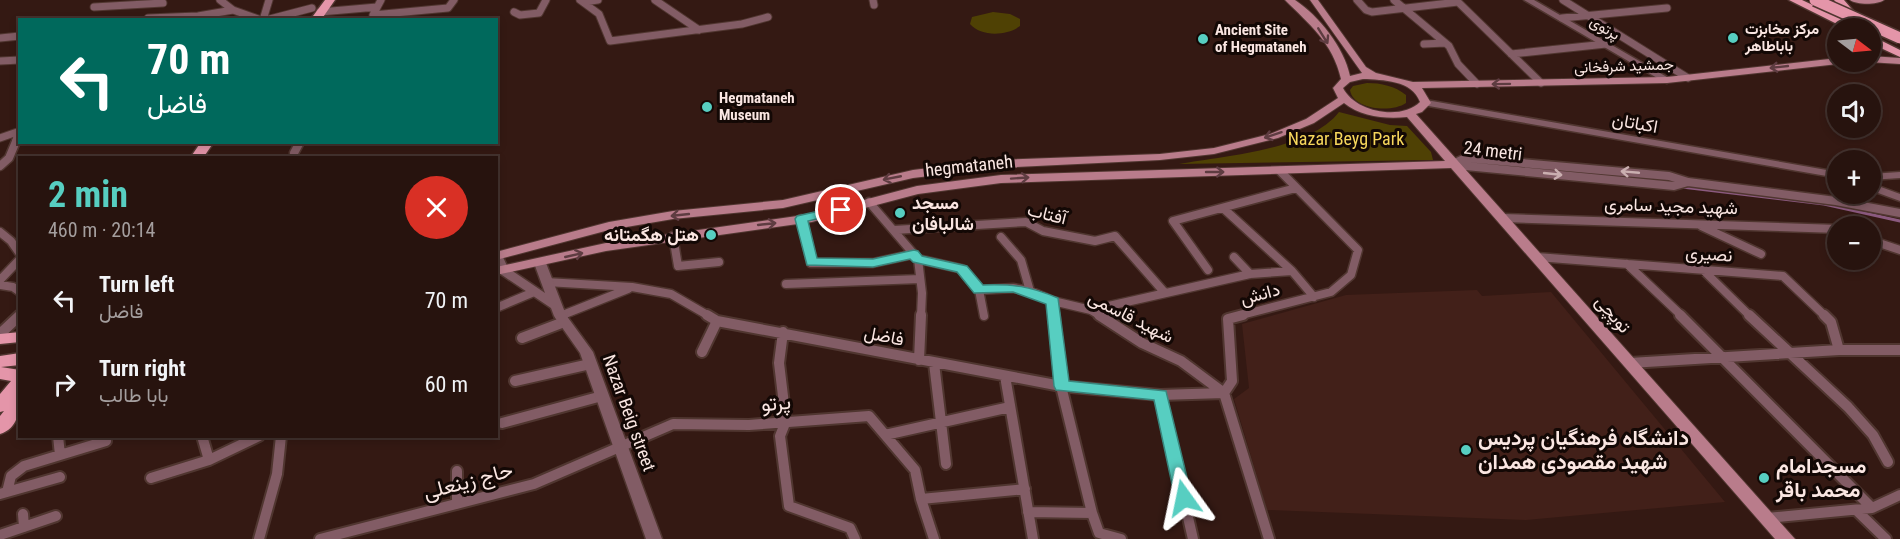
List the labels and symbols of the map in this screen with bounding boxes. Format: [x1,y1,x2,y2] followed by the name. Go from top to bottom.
[1586,12,1623,45] street label: پرتوی
[1827,18,1881,72] north arrow
[1744,20,1819,55] place label: مرکز مخابزت باباطاهر
[1215,21,1307,56] place label: Ancient Site of Hegmataneh
[1317,27,1330,44] one-way arrow
[1726,31,1740,45] marker: مرکز مخابزت باباطاهر
[1196,32,1210,46] marker: Ancient Site of Hegmataneh
[1574,55,1674,78] street label: جمشید شرفخانی
[1770,62,1790,73] one-way arrow
[1492,78,1512,90] one-way arrow
[719,89,795,124] place label: Hegmataneh Museum
[700,100,714,114] marker: Hegmataneh Museum
[1611,108,1660,137] street label: اکباتان
[1288,128,1404,149] park label: Nazar Beyg Park
[1264,130,1283,141] one-way arrow
[1463,136,1524,165] street label: 24 metri
[924,150,1014,181] street label: hegmataneh
[1204,166,1224,178] one-way arrow
[1621,166,1641,177] one-way arrow
[1543,169,1563,180] one-way arrow
[1009,172,1029,183] one-way arrow
[883,173,903,184] one-way arrow
[815,184,866,235] pin
[912,192,974,235] place label: مسجد شالبافان
[1604,193,1738,219] street label: شهید مجید سامری
[1025,199,1071,229] street label: آفتاب
[893,206,907,220] marker: مسجد شالبافان
[670,209,690,220] one-way arrow
[756,218,776,229] one-way arrow
[604,224,699,246] place label: هتل هگمتانه
[704,228,718,242] marker: هتل هگمتانه
[1685,241,1733,267] street label: نصیری
[564,248,583,260] one-way arrow
[1238,278,1282,310] street label: دانش
[1085,286,1177,348] street label: شهید قاسمی
[1590,291,1635,338] street label: توپچی
[862,321,906,351] street label: فاضل
[599,352,660,474] street label: Nazar Beig street
[760,390,792,418] street label: پرتو
[1478,426,1689,475] place label: دانشگاه فرهنگیان پردیس شهید مقصودی همدان
[1459,443,1473,457] marker: دانشگاه فرهنگیان پردیس شهید مقصودی همدان
[1775,454,1866,503] place label: مسجدامام محمد باقر
[421,458,516,506] street label: حاج زینعلی
[1152,466,1216,530] position arrow
[1757,471,1771,485] marker: مسجدامام محمد باقر

